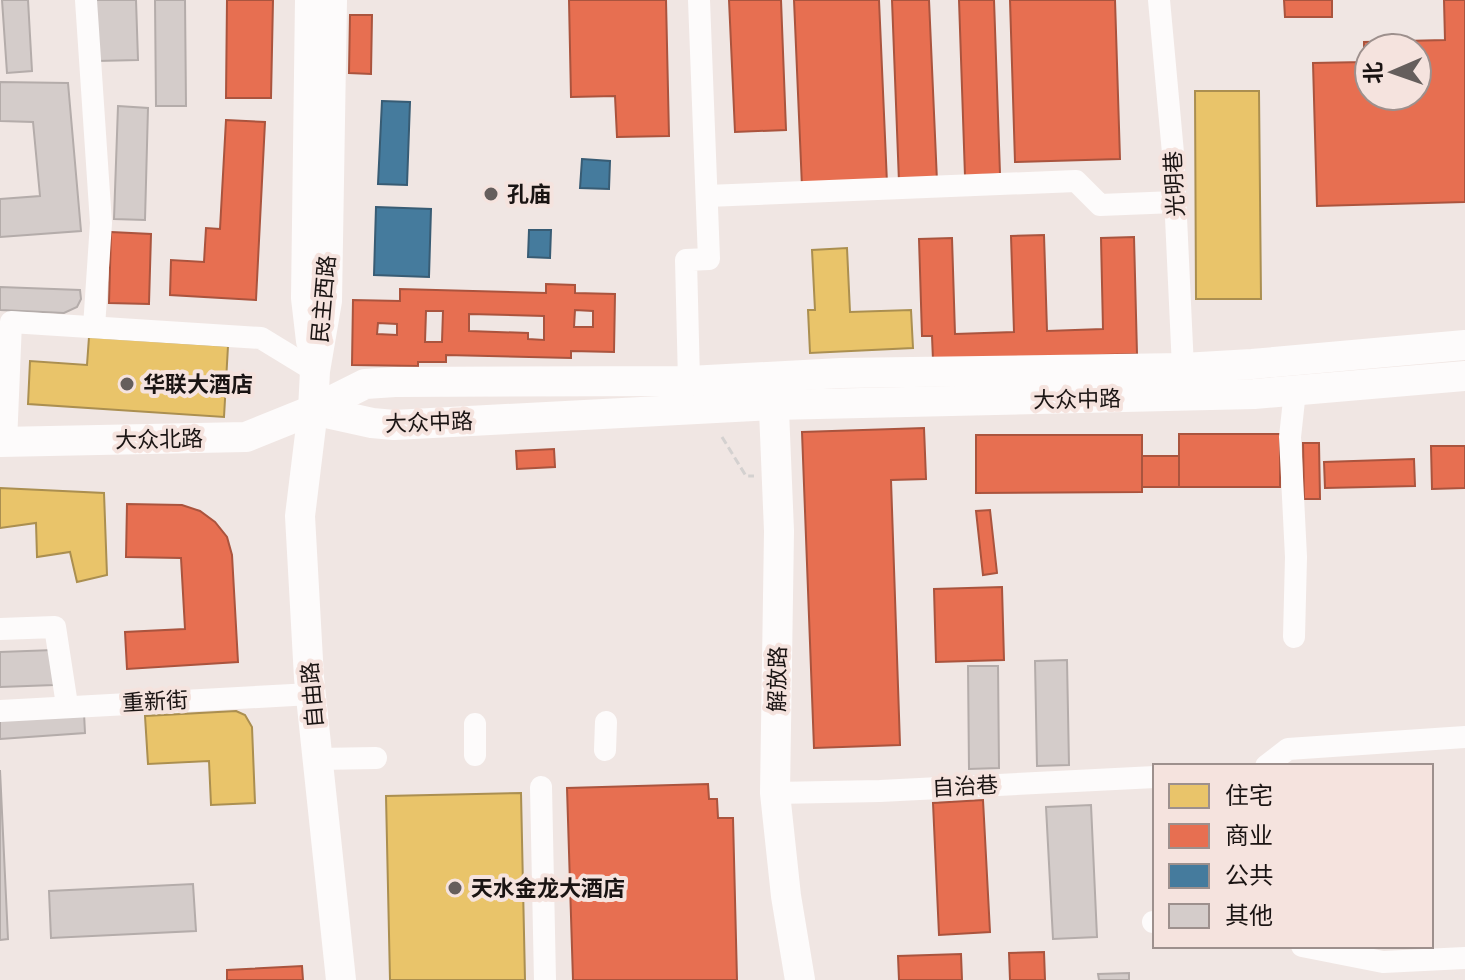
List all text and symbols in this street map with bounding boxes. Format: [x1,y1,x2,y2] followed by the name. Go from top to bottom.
[1353,32,1433,112] north arrow
[1361,61,1386,84] text: 北
[1160,150,1189,218] street label: 光明巷
[507,182,551,207] place label: 孔庙
[482,185,500,203] marker: 孔庙
[307,254,340,344] street label: 民主西路
[143,372,253,397] place label: 华联大酒店
[118,375,136,393] marker: 华联大酒店
[1033,386,1121,413] street label: 大众中路
[385,408,473,437] street label: 大众中路
[115,426,203,453] street label: 大众北路
[764,646,791,712] street label: 解放路
[297,661,328,729] street label: 自由路
[121,687,189,716] street label: 重新街
[1153,764,1433,948] legend
[931,772,999,801] street label: 自治巷
[1225,782,1273,810] text: 住宅
[1225,822,1273,850] text: 商业
[1225,862,1273,890] text: 公共
[471,876,625,901] place label: 天水金龙大酒店
[446,879,464,897] marker: 天水金龙大酒店
[1225,902,1273,930] text: 其他

